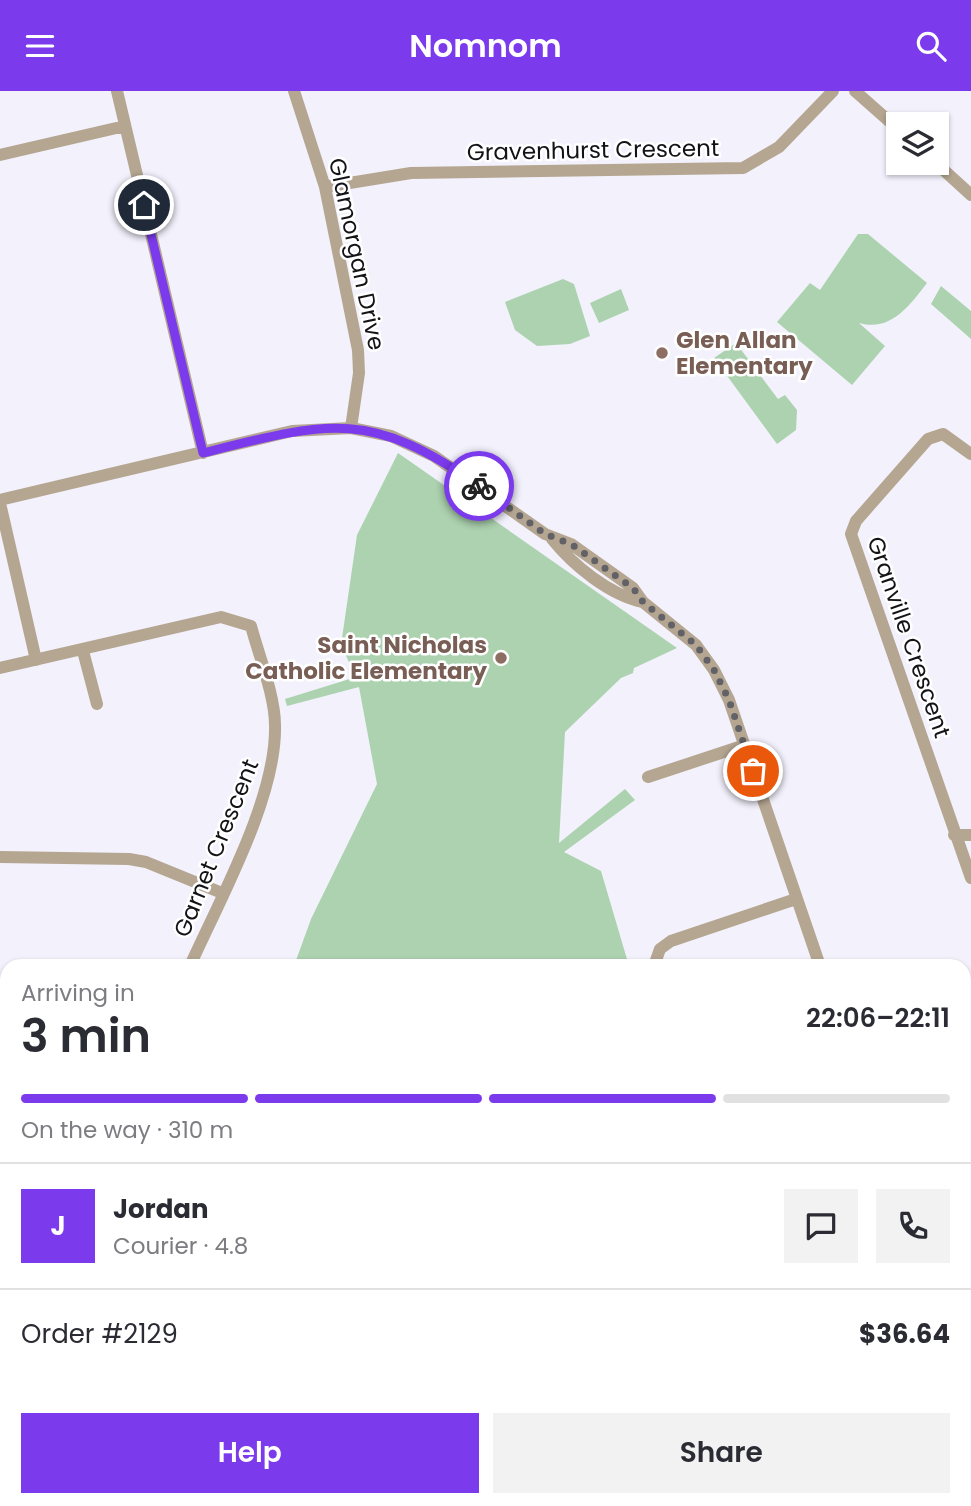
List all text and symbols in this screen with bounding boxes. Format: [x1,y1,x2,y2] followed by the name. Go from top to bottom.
[409,23,562,68] text: Nomnom
[21,27,59,65] icon: menu
[912,27,950,65] icon: search
[886,112,949,175] map controls
[886,112,949,175] button: layers
[467,132,719,168] street label: Gravenhurst Crescent
[321,155,393,353] street label: Glamorgan Drive
[114,175,174,235] pin
[125,186,163,224] icon: home
[676,324,813,382] place label: Glen Allan Elementary
[654,345,670,361] marker: Glen Allan Elementary
[444,451,514,521] courier
[460,467,498,505] icon: bike
[860,532,958,742] street label: Granville Crescent
[245,629,487,687] place label: Saint Nicholas Catholic Elementary
[493,650,509,666] marker: Saint Nicholas Catholic Elementary
[723,741,783,801] pin
[734,752,772,790] icon: bag
[166,754,266,942] street label: Garnet Crescent
[21,977,135,1009] text: Arriving in
[806,1000,950,1036] text: 22:06–22:11
[21,1004,151,1068] text: 3 min
[21,1114,233,1146] text: On the way · 310 m
[784,1189,858,1263] button: chat
[876,1189,950,1263] button: phone
[113,1191,209,1227] text: Jordan
[50,1208,66,1244] text: J
[113,1230,248,1262] text: Courier · 4.8
[21,1316,178,1352] text: Order #2129
[859,1316,950,1352] text: $36.64
[21,1413,479,1493] button: Help
[493,1413,950,1493] button: Share

